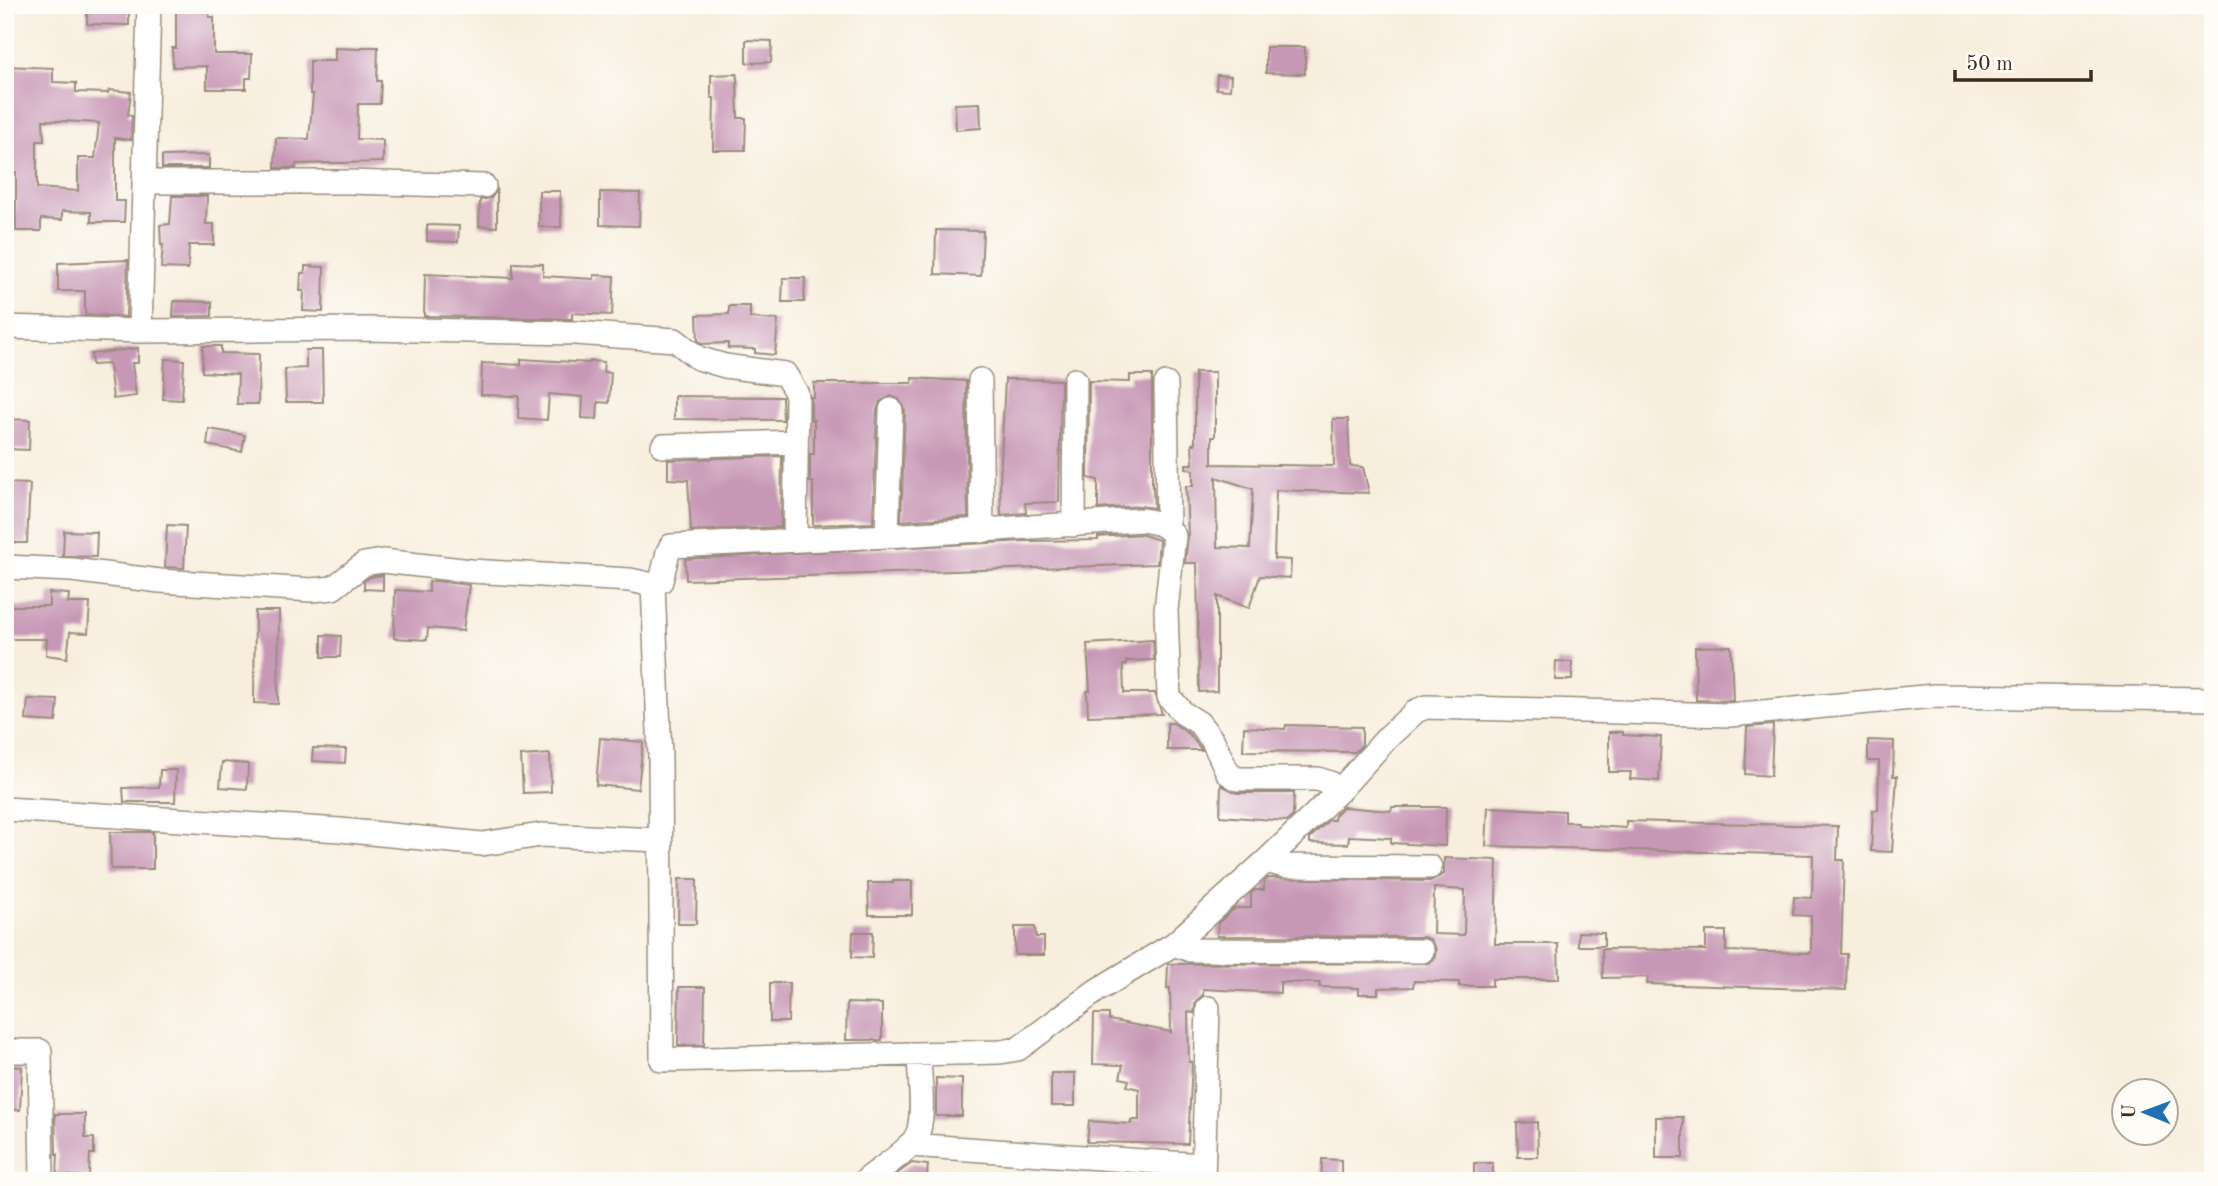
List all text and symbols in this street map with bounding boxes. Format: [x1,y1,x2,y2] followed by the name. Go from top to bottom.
[1955,38,2092,82] scale bar
[1966,54,2013,75] text: 50 m
[2110,1078,2180,1148] north arrow
[2121,1104,2140,1119] text: U

